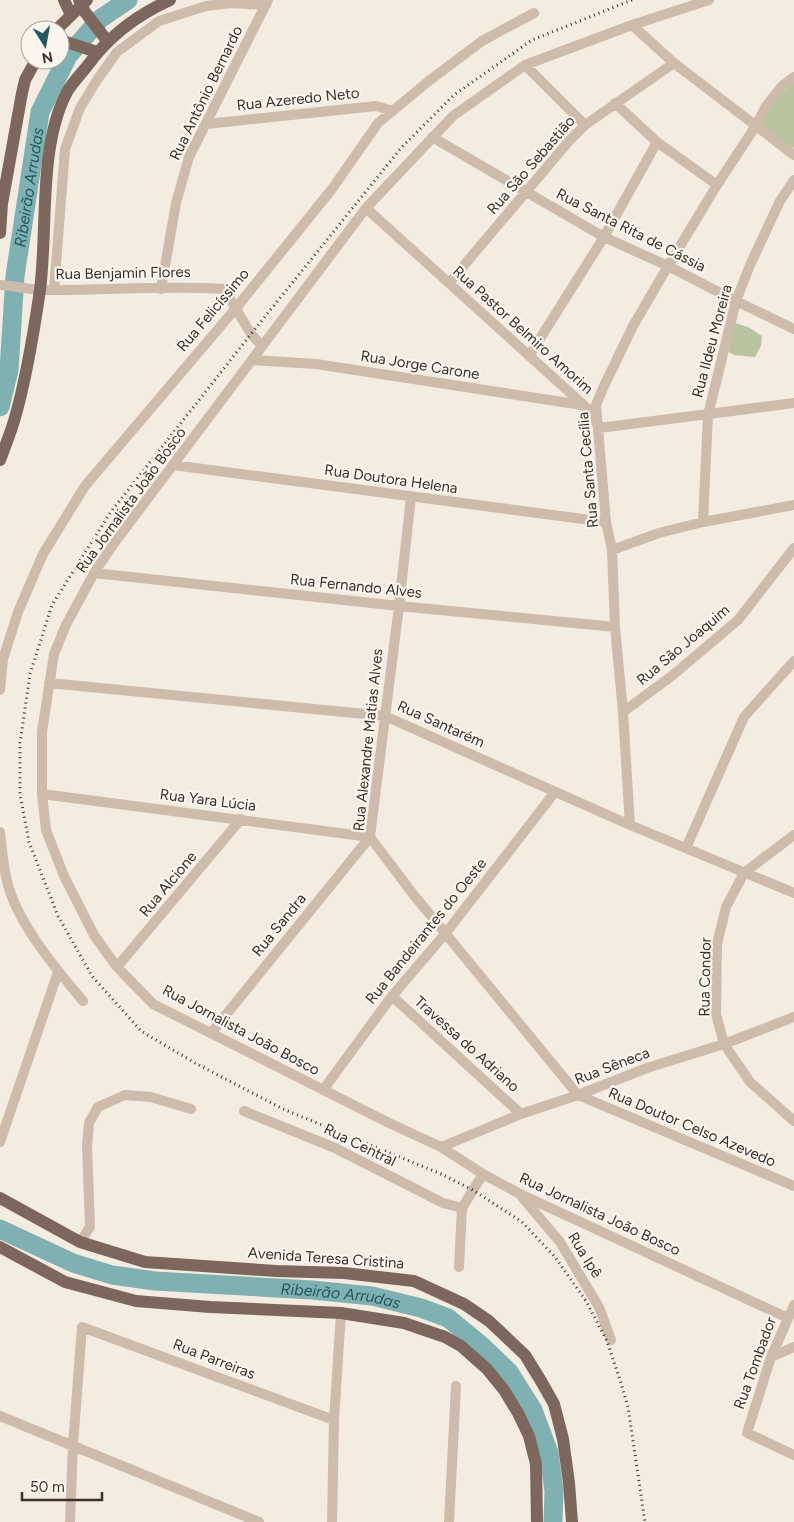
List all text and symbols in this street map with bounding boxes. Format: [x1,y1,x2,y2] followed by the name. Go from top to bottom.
[20,20,70,70] north arrow
[166,23,246,163] street label: Rua Antônio Bernardo
[40,48,54,67] text: N
[236,84,361,114] street label: Rua Azeredo Neto
[483,112,579,218] street label: Rua São Sebastião
[11,126,48,249] water label: Ribeirão Arrudas
[553,184,709,276] street label: Rua Santa Rita de Cássia
[449,262,597,398] street label: Rua Pastor Belmiro Amorim
[55,263,191,283] street label: Rua Benjamin Flores
[173,265,253,355] street label: Rua Felicíssimo
[688,282,736,400] street label: Rua Ildeu Moreira
[359,347,481,383] street label: Rua Jorge Carone
[574,411,602,529] street label: Rua Santa Cecília
[72,423,190,576] street label: Rua Jornalista João Bosco
[323,461,459,497] street label: Rua Doutora Helena
[289,570,423,602] street label: Rua Fernando Alves
[633,601,733,689] street label: Rua São Joaquim
[349,648,387,832] street label: Rua Alexandre Matias Alves
[395,697,487,751] street label: Rua Santarém
[159,785,257,815] street label: Rua Yara Lúcia
[136,848,200,920] street label: Rua Alcione
[362,855,490,1007] street label: Rua Bandeirantes do Oeste
[248,890,310,960] street label: Rua Sandra
[695,937,715,1017] street label: Rua Condor
[159,981,323,1079] street label: Rua Jornalista João Bosco
[411,992,523,1096] street label: Travessa do Adriano
[572,1043,652,1089] street label: Rua Sêneca
[606,1084,779,1171] street label: Rua Doutor Celso Azevedo
[321,1120,399,1170] street label: Rua Central
[517,1169,684,1259] street label: Rua Jornalista João Bosco
[564,1229,606,1281] street label: Rua Ipê
[247,1244,405,1272] street label: Avenida Teresa Cristina
[280,1279,403,1313] water label: Ribeirão Arrudas
[730,1314,780,1412] street label: Rua Tombador
[170,1335,258,1383] street label: Rua Parreiras
[22,1470,102,1502] scale bar
[30,1478,65,1496] text: 50 m

